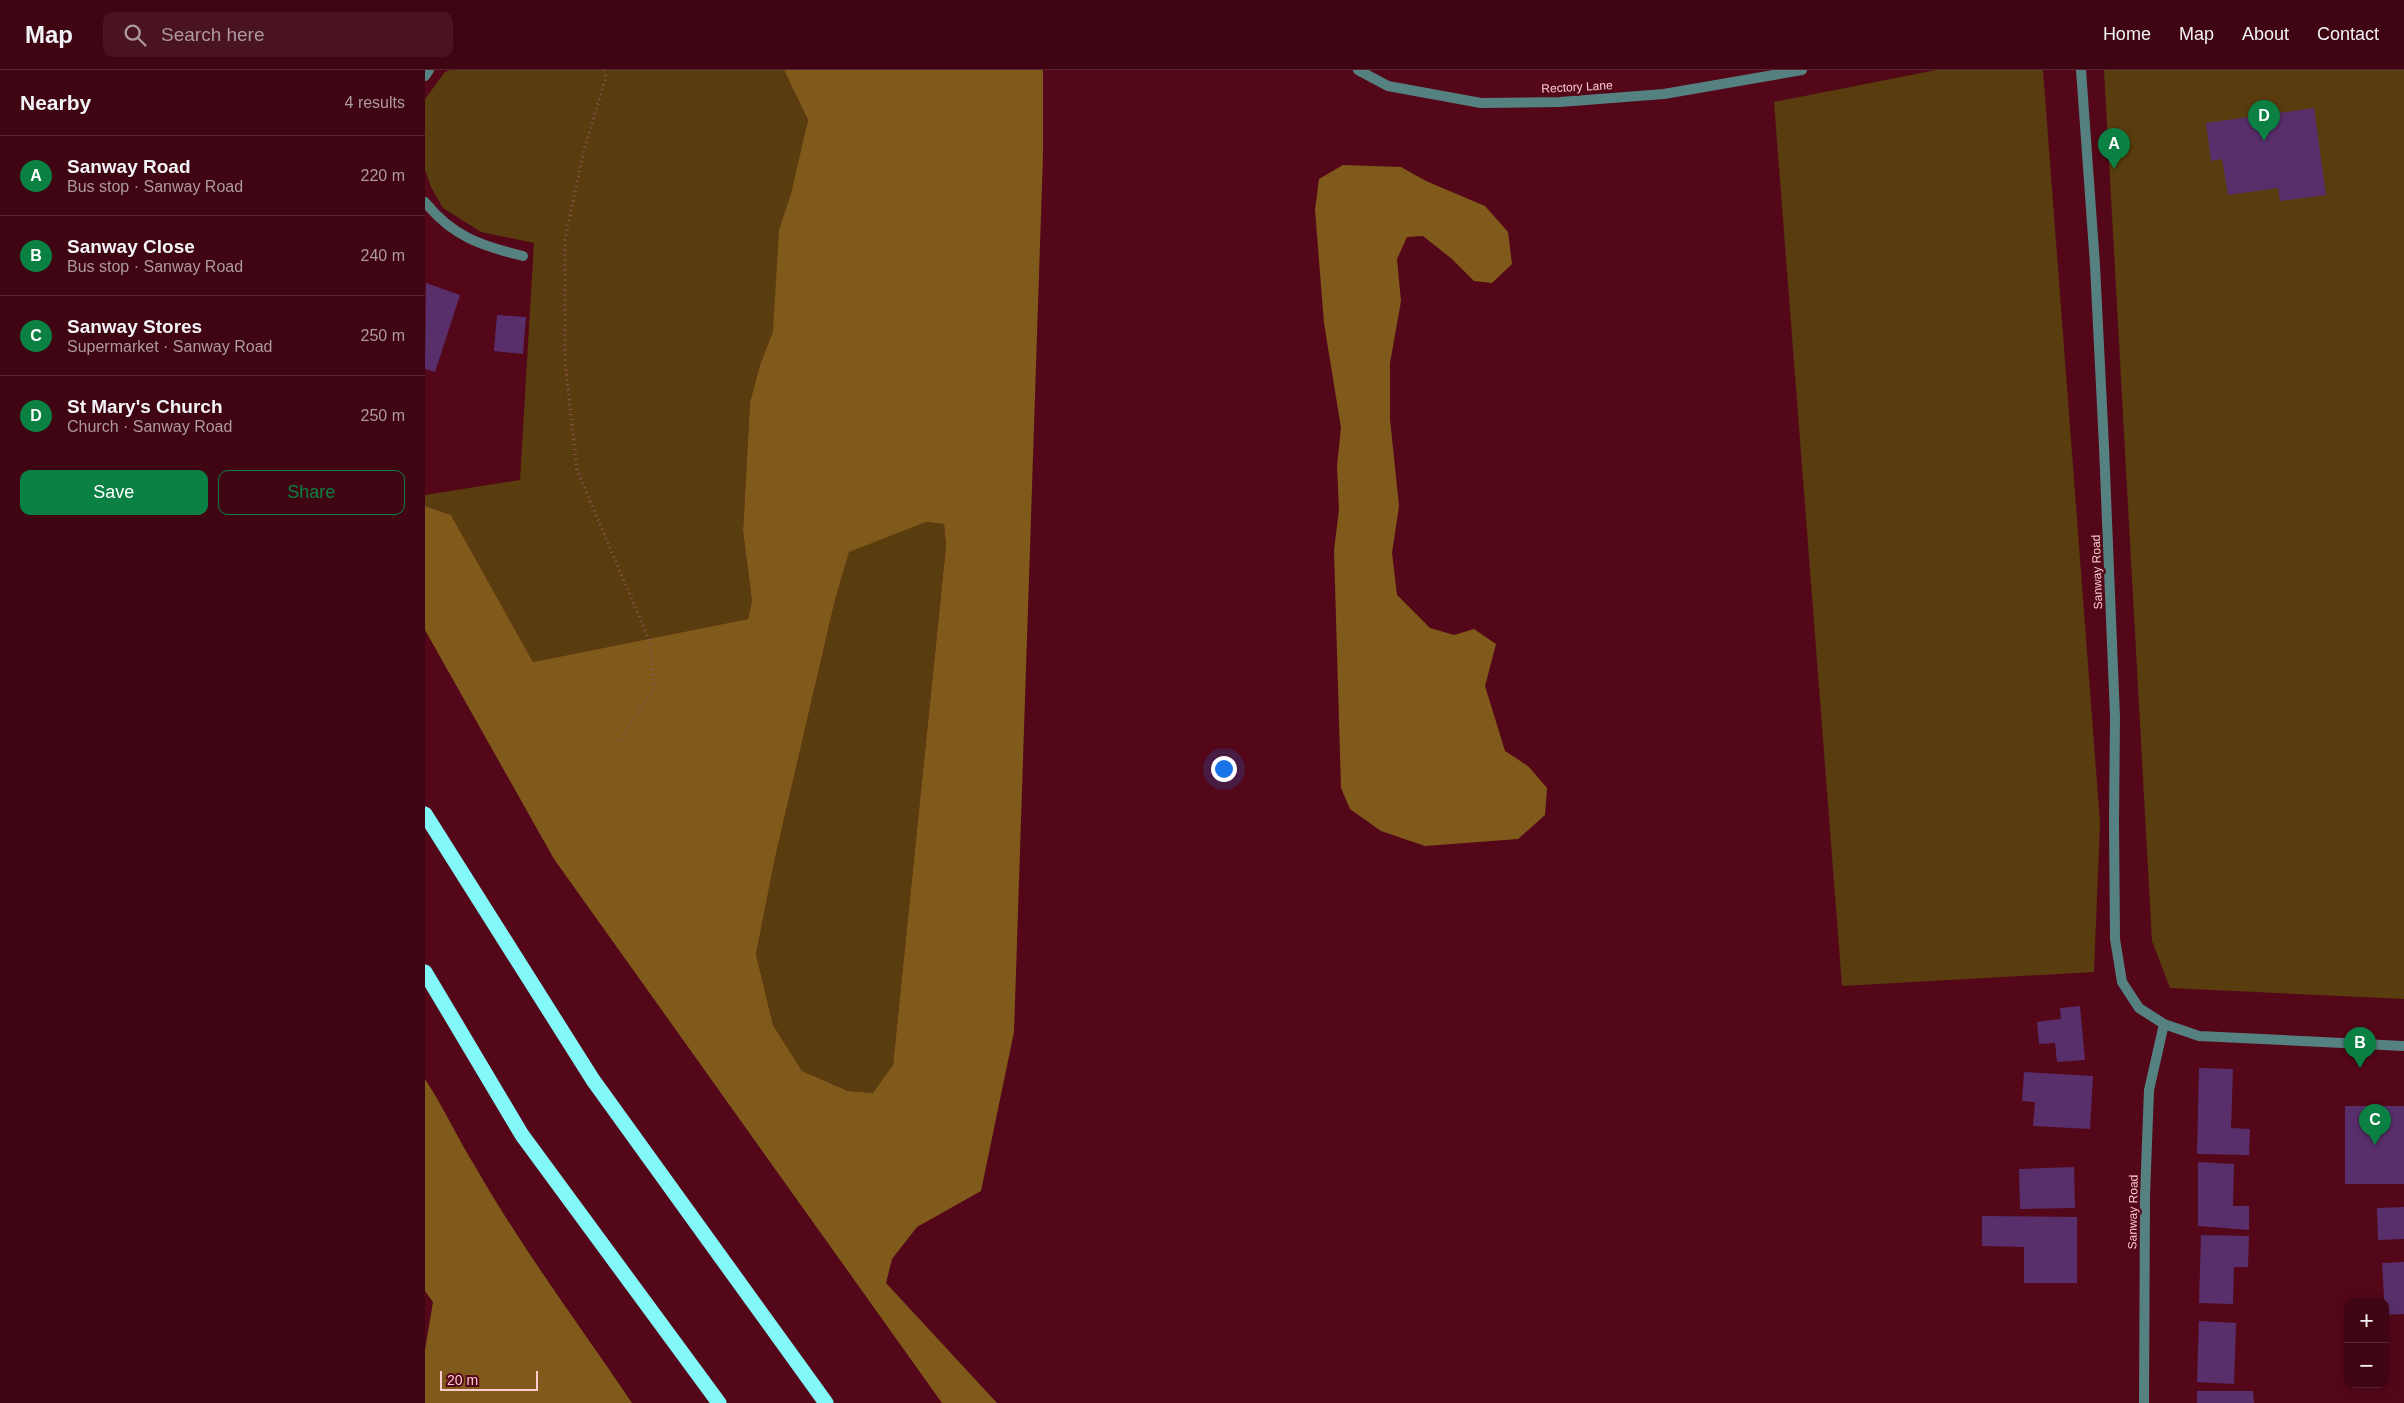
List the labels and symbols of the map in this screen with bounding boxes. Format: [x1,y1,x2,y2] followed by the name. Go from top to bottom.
[1541,78,1613,96] street label: Rectory Lane
[2248,100,2280,141] pin: D
[2098,128,2130,169] pin: A
[2089,534,2105,610] street label: Sanway Road
[1211,756,1237,782] your location
[2344,1027,2376,1068] pin: B
[2359,1104,2391,1145] pin: C
[2125,1175,2141,1249] street label: Sanway Road
[440,1368,537,1391] scale bar

